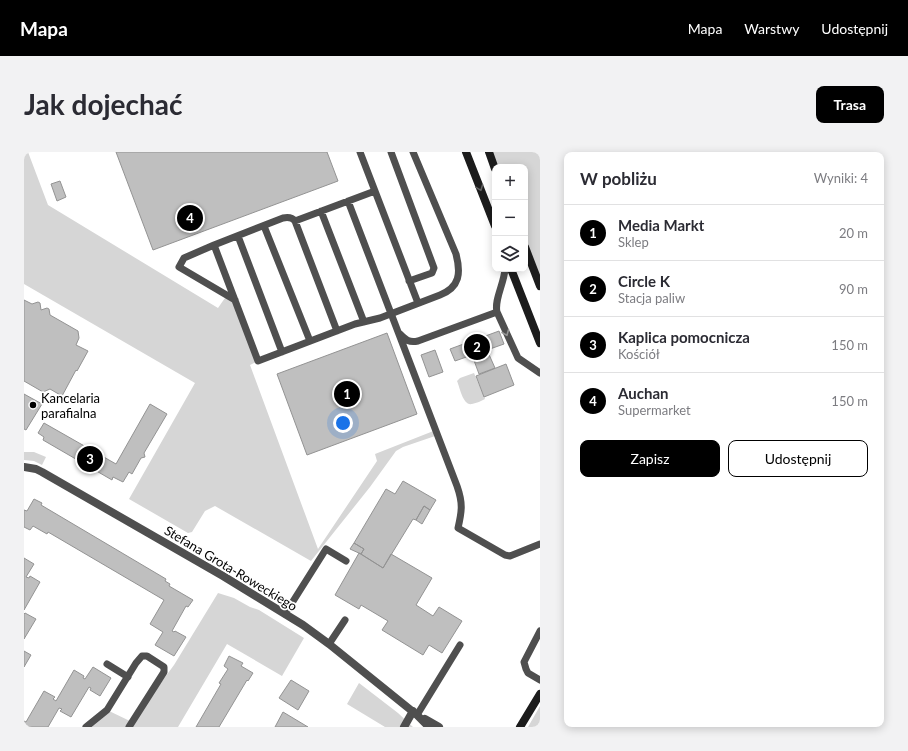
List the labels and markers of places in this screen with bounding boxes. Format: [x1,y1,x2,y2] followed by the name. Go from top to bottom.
[177,203,203,233] pin: 4
[464,332,490,362] pin: 2
[334,379,360,409] pin: 1
[41,390,100,421] place label: Kancelaria parafialna
[28,400,38,410] marker: Kancelaria parafialna
[77,444,103,474] pin: 3

